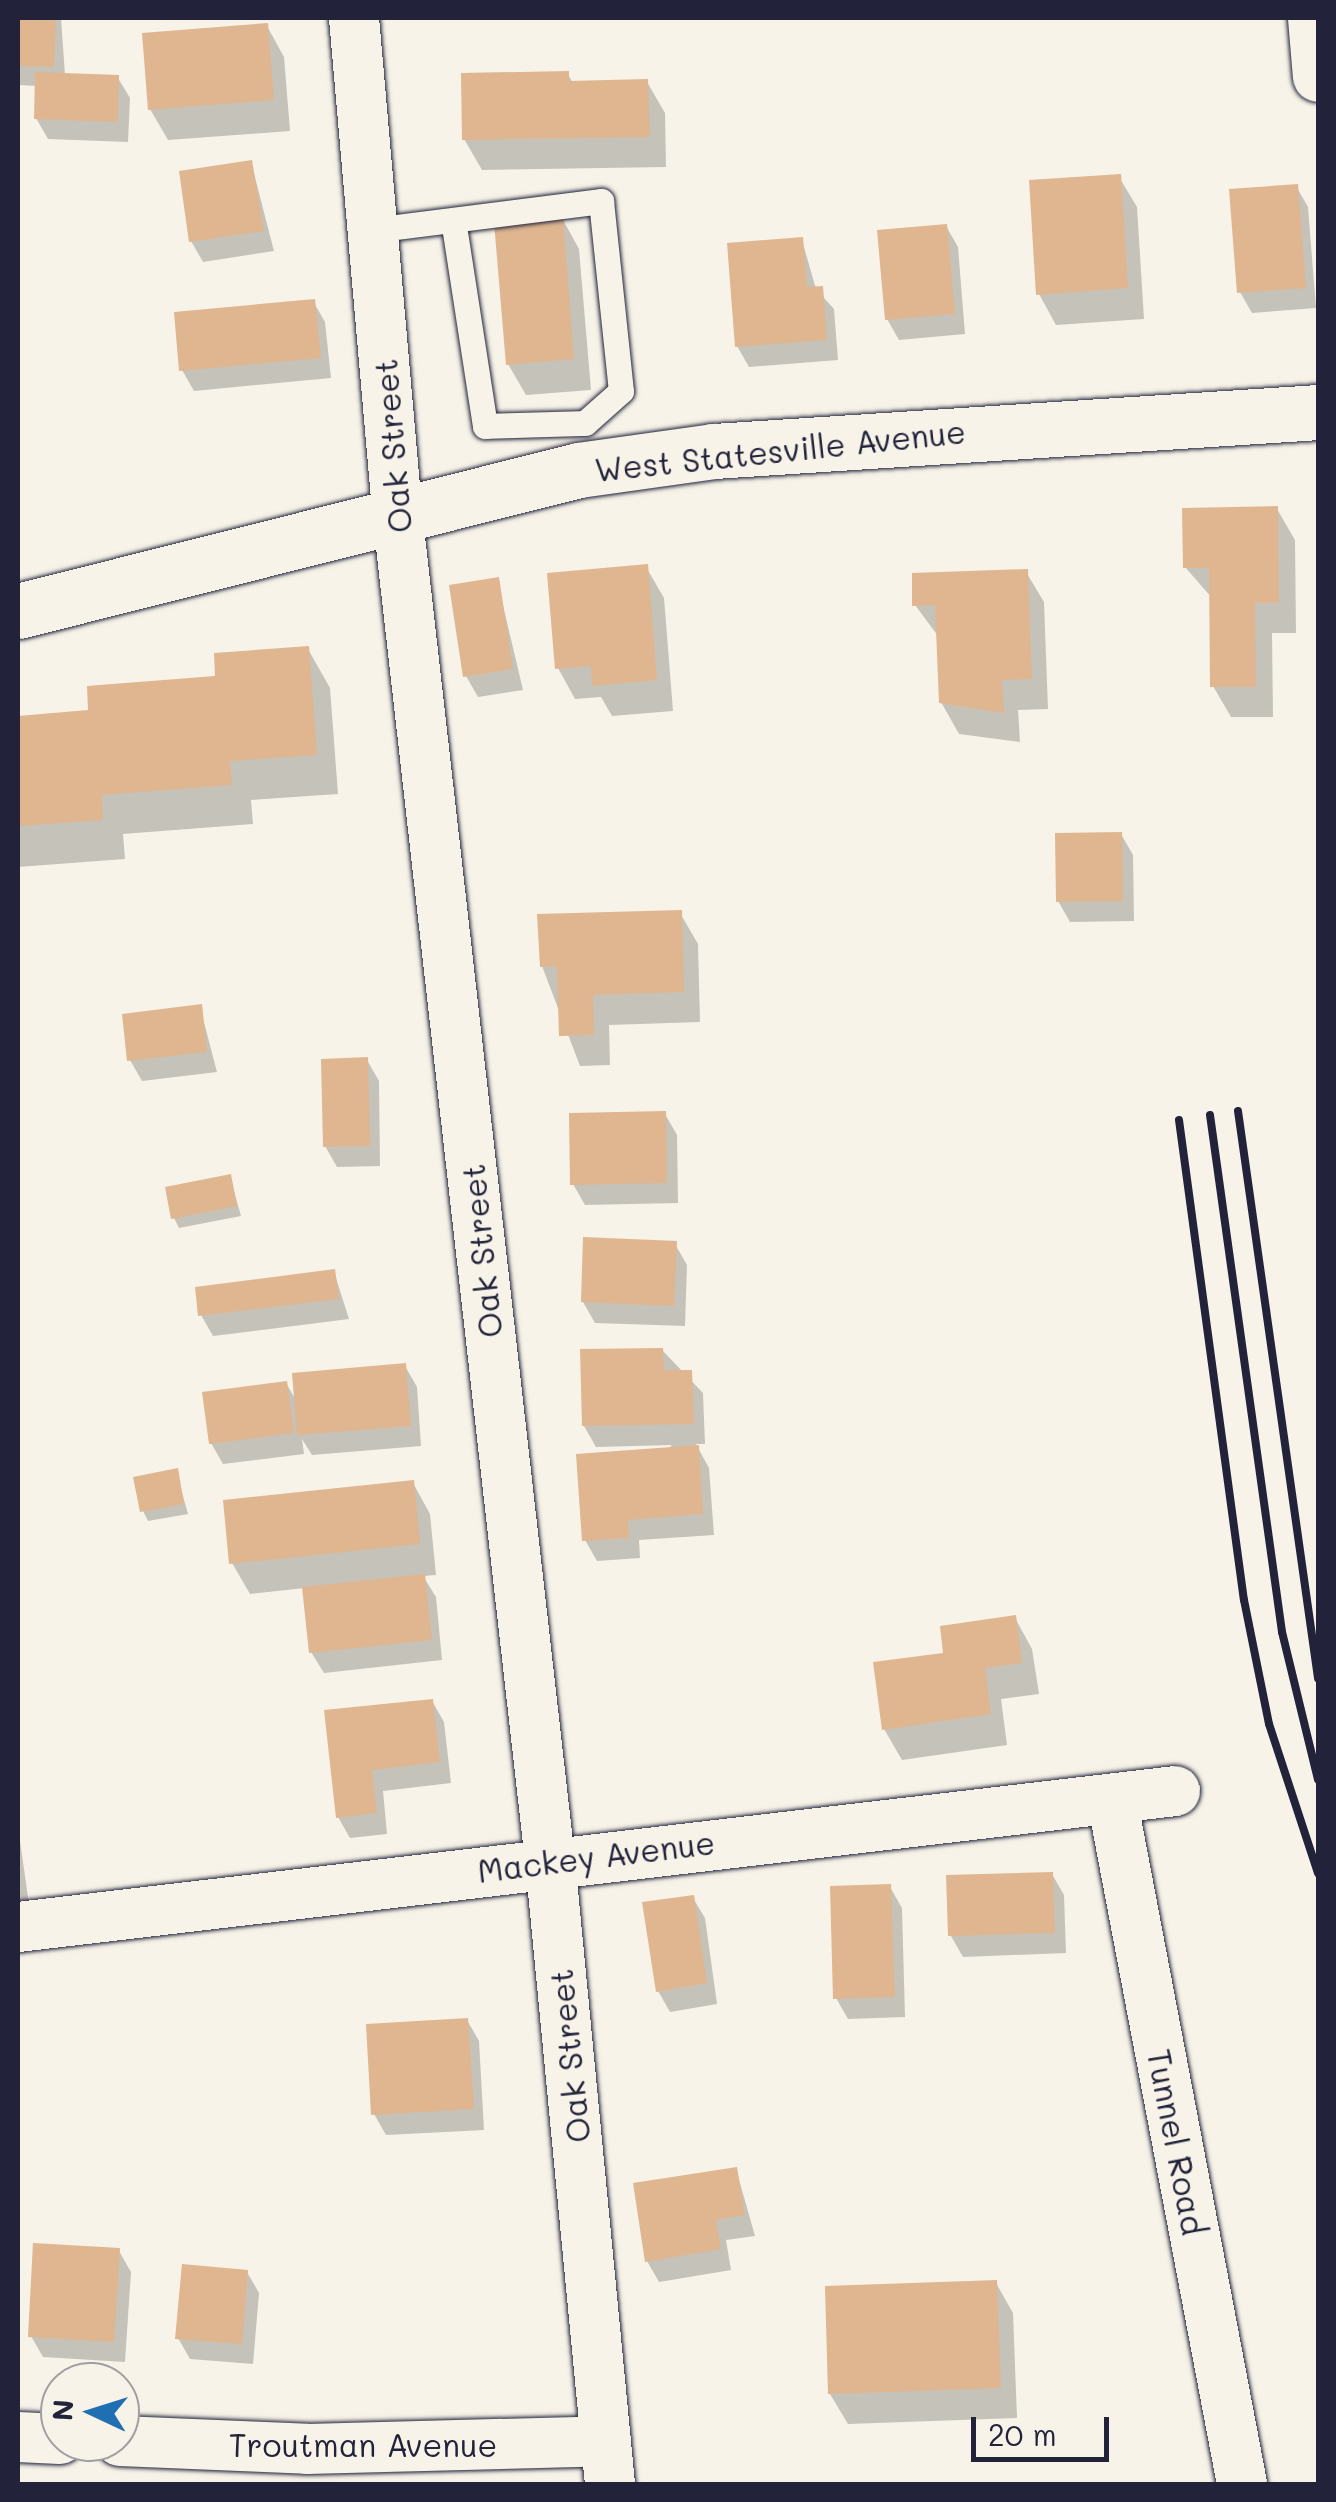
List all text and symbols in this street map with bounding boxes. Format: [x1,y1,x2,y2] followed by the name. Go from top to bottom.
[365,357,419,535] street label: Oak Street
[593,411,967,489] street label: West Statesville Avenue
[453,1162,509,1340] street label: Oak Street
[475,1822,717,1890] street label: Mackey Avenue
[541,1967,597,2145] street label: Oak Street
[1140,2046,1214,2238] street label: Tunnel Road
[40,2362,140,2462] north arrow
[976,2397,1114,2459] scale bar
[43,2398,81,2422] text: N
[988,2414,1057,2454] text: 20 m
[229,2425,497,2463] street label: Troutman Avenue

